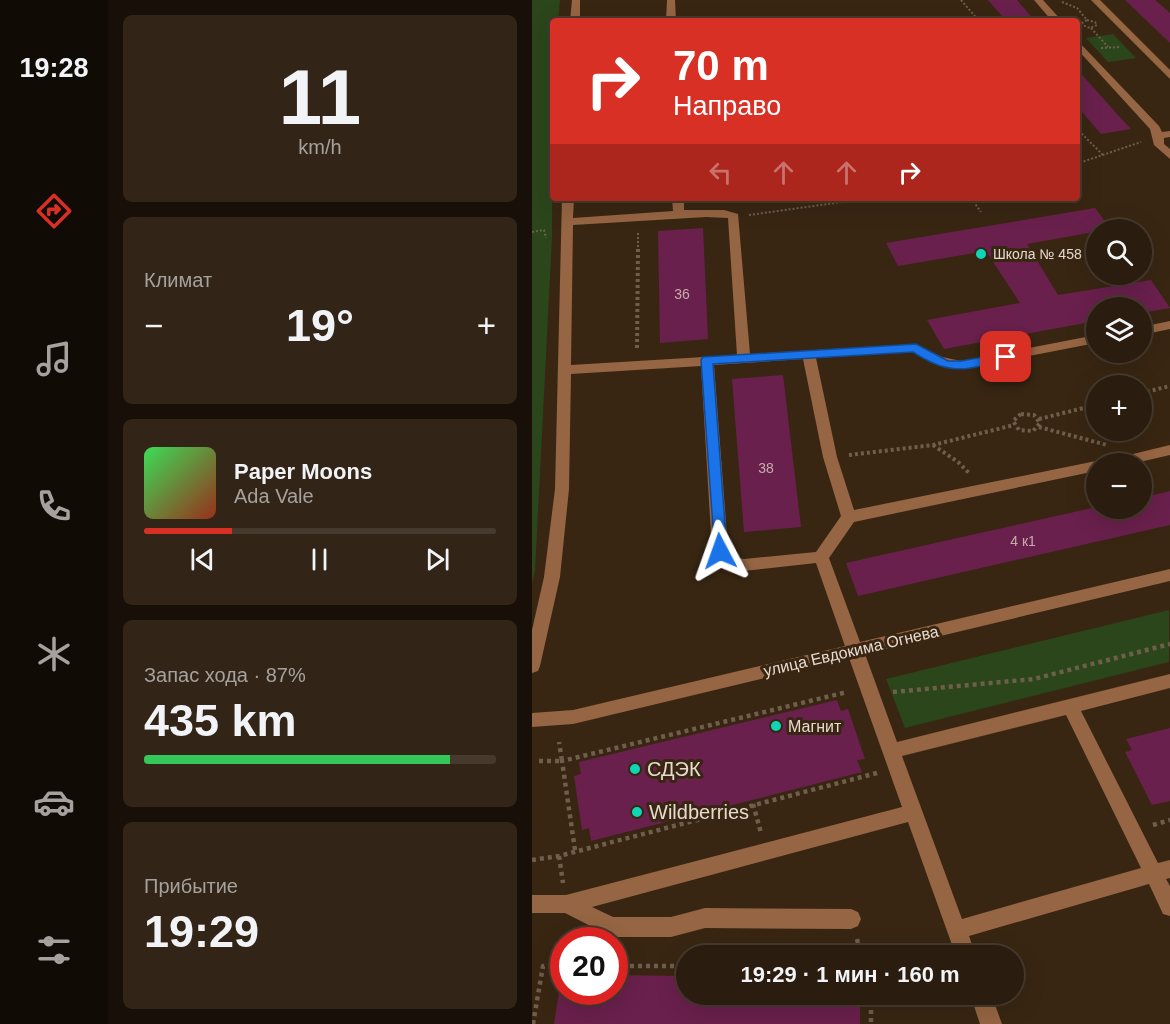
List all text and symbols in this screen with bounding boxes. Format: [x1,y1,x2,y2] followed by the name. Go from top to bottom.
[574,42,652,120] icon: right
[673,42,769,89] text: 70 m
[19,53,89,83] text: 19:28
[279,53,361,141] text: 11
[673,91,781,121] text: Направо
[298,136,342,158] text: km/h
[704,156,737,189] icon: left
[767,156,800,189] icon: ahead
[830,156,863,189] icon: ahead
[893,156,926,189] icon: right
[33,190,75,232] icon: directions
[1086,219,1152,519] map controls
[1086,219,1152,285] button: search
[993,246,1082,262] place label: Школа № 458
[974,247,988,261] marker: Школа № 458
[144,269,212,291] text: Климат
[674,286,690,302] house number: 36
[1086,297,1152,363] button: layers
[286,300,354,351] text: 19°
[144,307,163,344] text: −
[477,307,496,344] text: +
[980,331,1031,382] pin
[33,338,75,380] icon: music
[989,340,1022,373] icon: arrive
[1086,375,1152,441] button: +
[1086,453,1152,519] button: −
[234,459,372,484] text: Paper Moons
[758,460,774,476] house number: 38
[33,485,75,527] icon: phone
[234,485,314,507] text: Ada Vale
[688,519,752,583] position arrow
[1010,533,1036,549] house number: 4 к1
[186,543,219,576] icon: previous
[303,543,336,576] icon: pause
[421,543,454,576] icon: next
[762,623,940,679] street label: улица Евдокима Огнева
[33,633,75,675] icon: climate
[144,664,306,686] text: Запас хода · 87%
[144,695,297,746] text: 435 km
[788,718,842,735] place label: Магнит
[769,719,783,733] marker: Магнит
[647,758,701,780] place label: СДЭК
[628,762,642,776] marker: СДЭК
[33,781,75,823] icon: car
[649,801,749,823] place label: Wildberries
[630,805,644,819] marker: Wildberries
[144,875,238,897] text: Прибытие
[144,906,259,957] text: 19:29
[550,927,628,1005] speed limit sign: 20
[33,929,75,971] icon: filters
[740,962,960,987] text: 19:29 · 1 мин · 160 m

